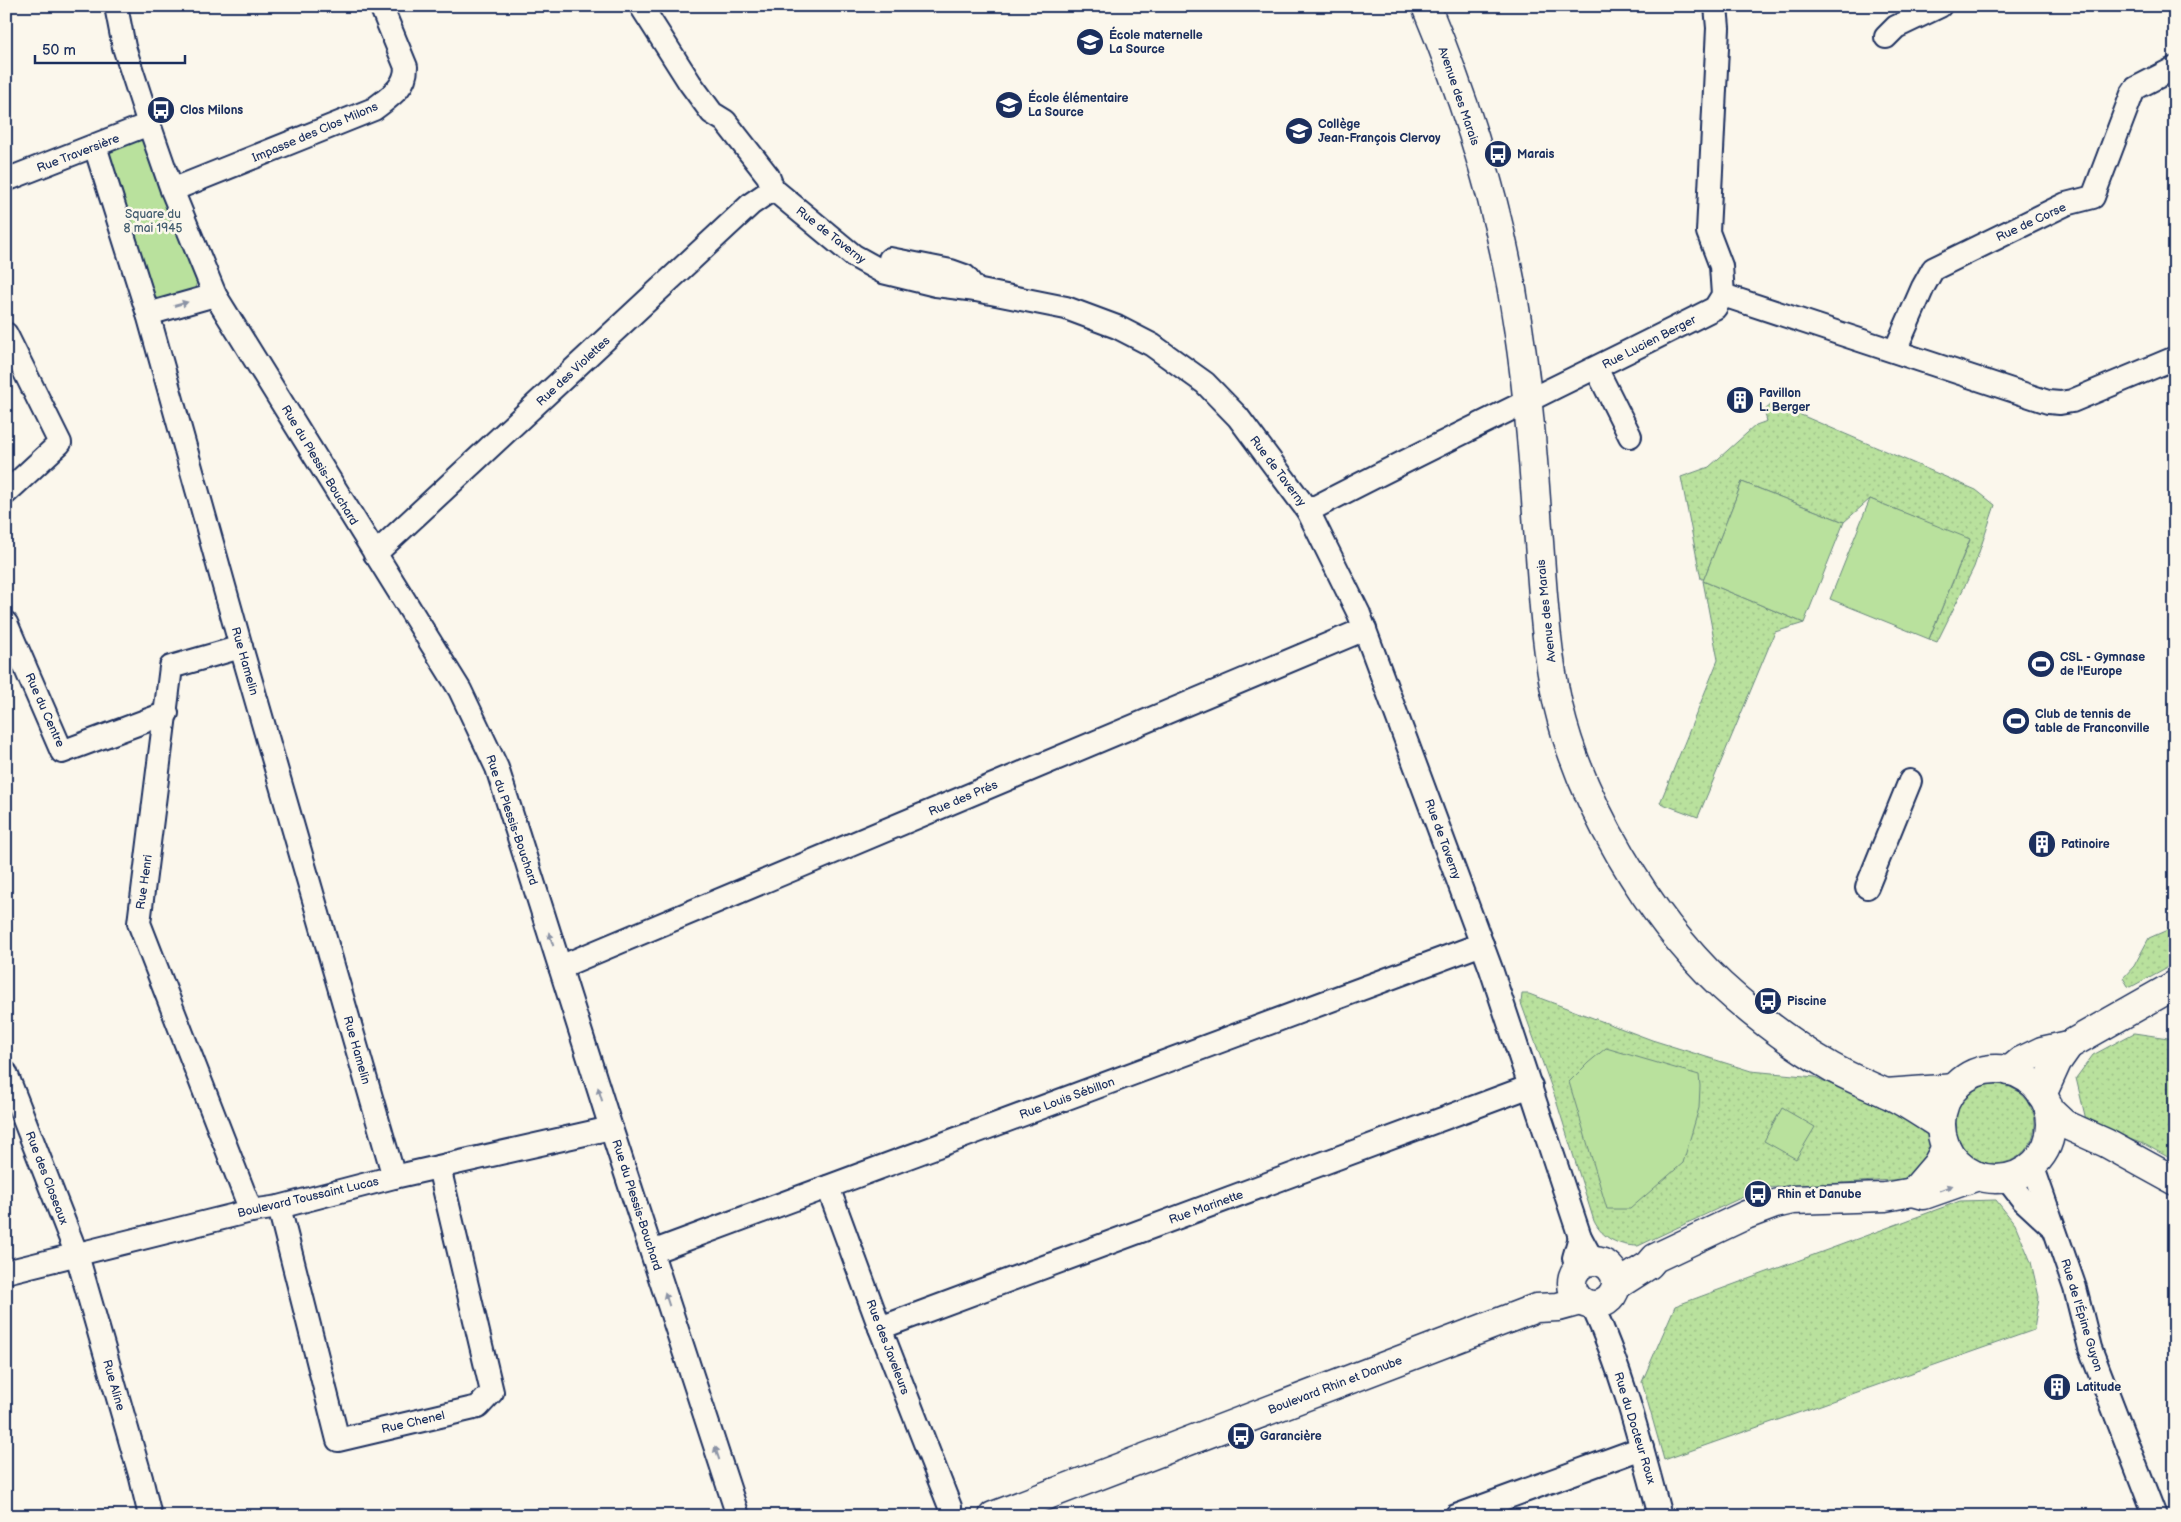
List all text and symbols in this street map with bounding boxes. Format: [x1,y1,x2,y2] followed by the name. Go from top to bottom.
[1109,26,1203,57] place label: École maternelle La Source
[1075,27,1105,57] school or university icon: École maternelle La Source
[35,32,185,64] scale bar
[42,41,76,60] text: 50 m
[1435,45,1482,148] street label: Avenue des Marais
[1028,89,1129,120] place label: École élémentaire La Source
[994,90,1024,120] school or university icon: École élémentaire La Source
[146,95,176,125] bus stop icon: Clos Milons
[250,99,380,166] street label: Impasse des Clos Milons
[180,103,243,118] place label: Clos Milons
[1284,116,1314,146] school or university icon: Collège Jean-François Clervoy
[1318,117,1441,146] place label: Collège Jean-François Clervoy
[35,131,121,176] street label: Rue Traversière
[1483,139,1513,169] bus stop icon: Marais
[1517,147,1555,162] place label: Marais
[1994,200,2069,245] street label: Rue de Corse
[793,203,869,268] street label: Rue de Taverny
[124,207,183,236] park label: Square du 8 mai 1945
[174,300,189,308] one-way arrow
[1600,312,1699,373] street label: Rue Lucien Berger
[533,333,613,409] street label: Rue des Violettes
[1725,385,1755,415] building icon: Pavillon L. Berger
[1759,386,1810,415] place label: Pavillon L. Berger
[278,403,361,528] street label: Rue du Plessis-Bouchard
[1246,433,1309,510] street label: Rue de Taverny
[1534,559,1559,663] street label: Avenue des Marais
[228,625,261,697] street label: Rue Hamelin
[2026,649,2056,679] sports icon: CSL - Gymnase de l'Europe
[2060,650,2145,679] place label: CSL - Gymnase de l'Europe
[21,671,68,750] street label: Rue du Centre
[2001,706,2031,736] sports icon: Club de tennis de table de Franconville
[2034,707,2149,736] place label: Club de tennis de table de Franconville
[482,753,541,888] street label: Rue du Plessis-Bouchard
[926,777,1000,820] street label: Rue des Prés
[1421,797,1464,882] street label: Rue de Taverny
[2027,829,2057,859] building icon: Patinoire
[2061,837,2110,852] place label: Patinoire
[133,853,156,911] street label: Rue Henri
[547,932,555,947] one-way arrow
[1753,986,1783,1016] bus stop icon: Piscine
[1787,994,1827,1009] place label: Piscine
[340,1014,373,1086] street label: Rue Hamelin
[1018,1074,1117,1123] street label: Rue Louis Sébillon
[596,1087,604,1102] one-way arrow
[22,1129,71,1227] street label: Rue des Closeaux
[608,1138,665,1273] street label: Rue du Plessis-Bouchard
[236,1174,380,1221] street label: Boulevard Toussaint Lucas
[1743,1179,1773,1209] bus stop icon: Rhin et Danube
[1939,1184,1954,1192] one-way arrow
[1167,1187,1245,1228] street label: Rue Marinette
[1777,1187,1861,1202] place label: Rhin et Danube
[2057,1257,2107,1374] street label: Rue de l'Épine Guyon
[663,1291,671,1306] one-way arrow
[863,1298,913,1397] street label: Rue des Javeleurs
[1266,1353,1404,1418] street label: Boulevard Rhin et Danube
[99,1358,128,1412] street label: Rue Aline
[1610,1370,1659,1486] street label: Rue du Docteur Roux
[2042,1372,2072,1402] building icon: Latitude
[2076,1380,2121,1395] place label: Latitude
[380,1408,446,1437] street label: Rue Chenel
[1226,1421,1256,1451] bus stop icon: Garancière
[1260,1429,1322,1444] place label: Garancière
[713,1445,721,1460] one-way arrow

